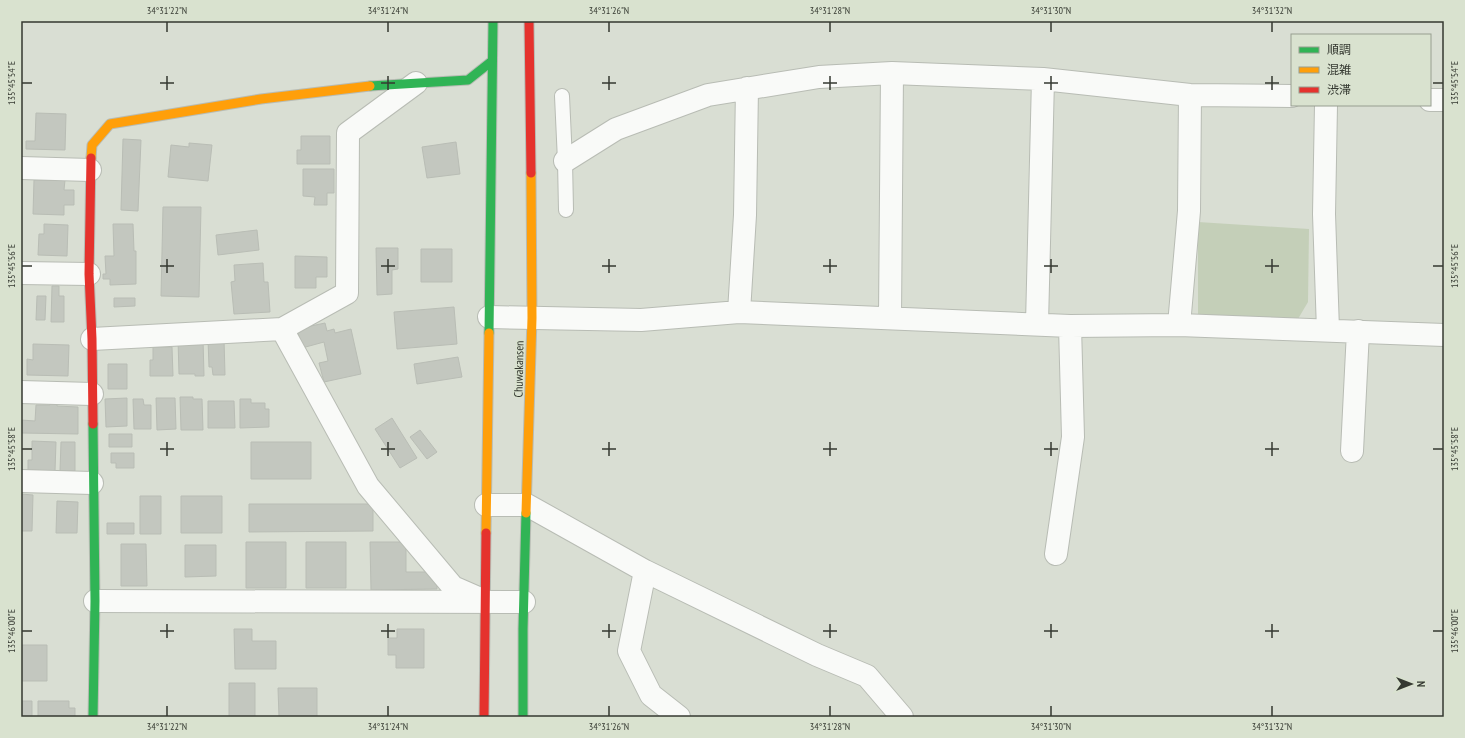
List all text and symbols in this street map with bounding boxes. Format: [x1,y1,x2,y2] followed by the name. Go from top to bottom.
[147,4,187,17] text: 34°31'22"N
[368,4,408,17] text: 34°31'24"N
[589,4,629,17] text: 34°31'26"N
[810,4,850,17] text: 34°31'28"N
[1031,4,1071,17] text: 34°31'30"N
[1252,4,1292,17] text: 34°31'32"N
[1291,34,1431,106] legend
[1327,42,1351,57] text: 順調
[5,61,18,105] text: 135°45'54"E
[1448,61,1461,105] text: 135°45'54"E
[1327,62,1351,77] text: 混雑
[1327,82,1351,97] text: 渋滞
[5,244,18,288] text: 135°45'56"E
[1448,244,1461,288] text: 135°45'56"E
[511,340,526,398] street label: Chuwakansen
[5,427,18,471] text: 135°45'58"E
[1448,427,1461,471] text: 135°45'58"E
[5,609,18,653] text: 135°46'00"E
[1448,609,1461,653] text: 135°46'00"E
[1391,664,1431,704] north arrow
[1414,681,1428,687] text: N
[147,720,187,733] text: 34°31'22"N
[368,720,408,733] text: 34°31'24"N
[589,720,629,733] text: 34°31'26"N
[810,720,850,733] text: 34°31'28"N
[1031,720,1071,733] text: 34°31'30"N
[1252,720,1292,733] text: 34°31'32"N

